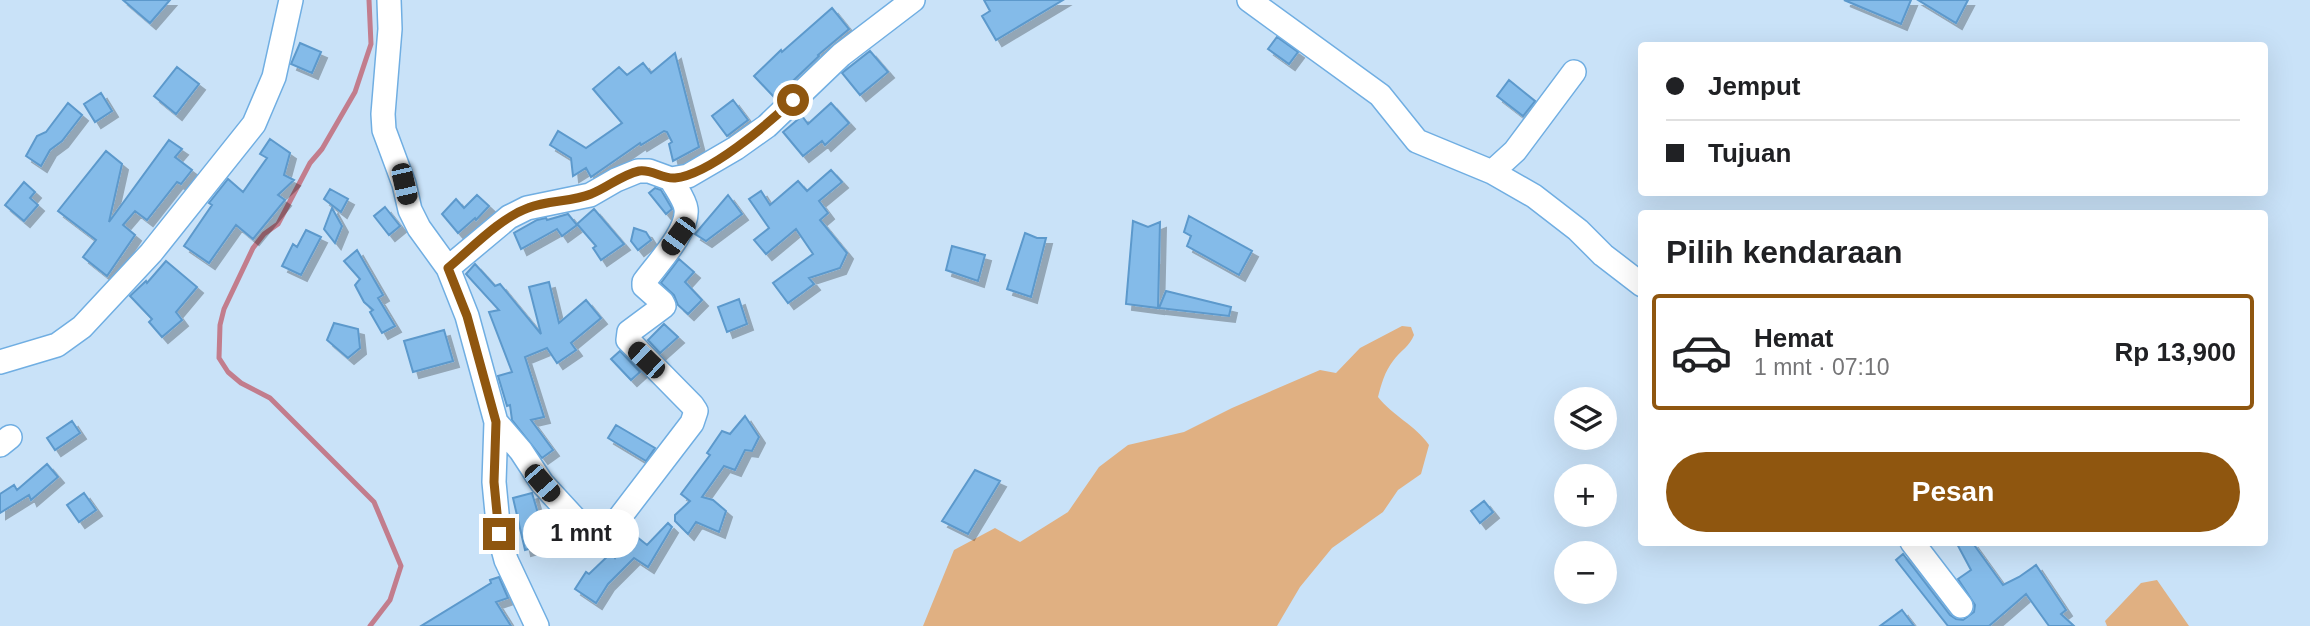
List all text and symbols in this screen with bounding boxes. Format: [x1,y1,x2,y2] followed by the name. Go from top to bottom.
[1708,71,1800,101] text: Jemput
[777,84,809,116] route start
[1708,138,1791,168] text: Tujuan
[390,161,419,207] car
[658,213,699,259] car
[1666,234,1903,270] text: Pilih kendaraan
[1670,321,1733,384] icon: car
[1754,323,1833,353] text: Hemat
[2115,337,2236,367] text: Rp 13,900
[624,338,669,382] car
[1754,354,1890,380] text: 1 mnt · 07:10
[1554,387,1617,604] map controls
[1554,387,1617,450] button: layers
[1666,452,2240,532] button: Pesan
[521,460,564,506] car
[1554,464,1617,527] button: +
[524,510,639,558] callout: 1 mnt
[483,518,515,550] route end
[550,520,612,546] text: 1 mnt
[1554,541,1617,604] button: −

